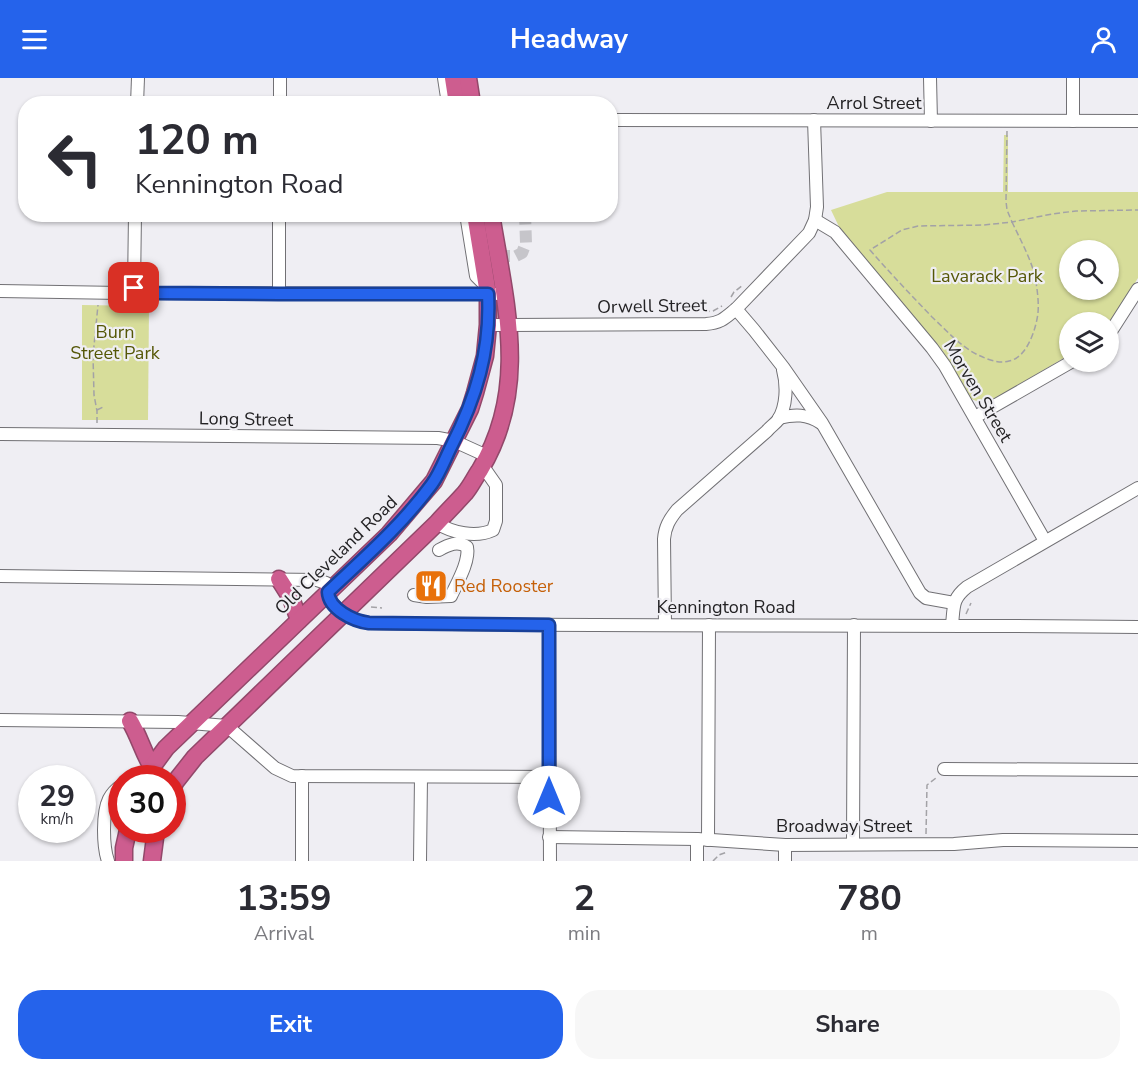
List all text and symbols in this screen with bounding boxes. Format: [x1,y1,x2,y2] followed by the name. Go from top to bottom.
[510,21,628,58] text: Headway
[18,23,51,56] icon: menu
[1087,23,1120,56] icon: person
[827,91,922,115] street label: Arrol Street
[135,112,259,169] text: 120 m
[36,120,114,198] icon: left
[135,166,343,203] text: Kennington Road
[1059,240,1119,372] map controls
[1059,240,1119,300] button: search
[108,262,159,313] pin
[931,264,1044,288] park label: Lavarack Park
[117,271,150,304] icon: arrive
[597,293,708,319] street label: Orwell Street
[1059,312,1119,372] button: layers
[70,320,161,365] park label: Burn Street Park
[938,336,1018,447] street label: Morven Street
[199,406,294,432] street label: Long Street
[269,490,403,620] street label: Old Cleveland Road
[413,568,449,604] restaurant icon: Red Rooster
[454,574,554,598] place label: Red Rooster
[657,595,795,619] street label: Kennington Road
[108,765,186,843] speed limit sign: 30
[517,765,581,829] position arrow
[39,776,75,817] text: 29
[40,809,74,829] text: km/h
[776,814,913,838] street label: Broadway Street
[236,874,332,923] text: 13:59
[573,874,595,923] text: 2
[837,874,902,923] text: 780
[254,920,314,947] text: Arrival
[568,920,601,947] text: min
[861,920,878,947] text: m
[18,990,563,1059] button: Exit
[575,990,1120,1059] button: Share

